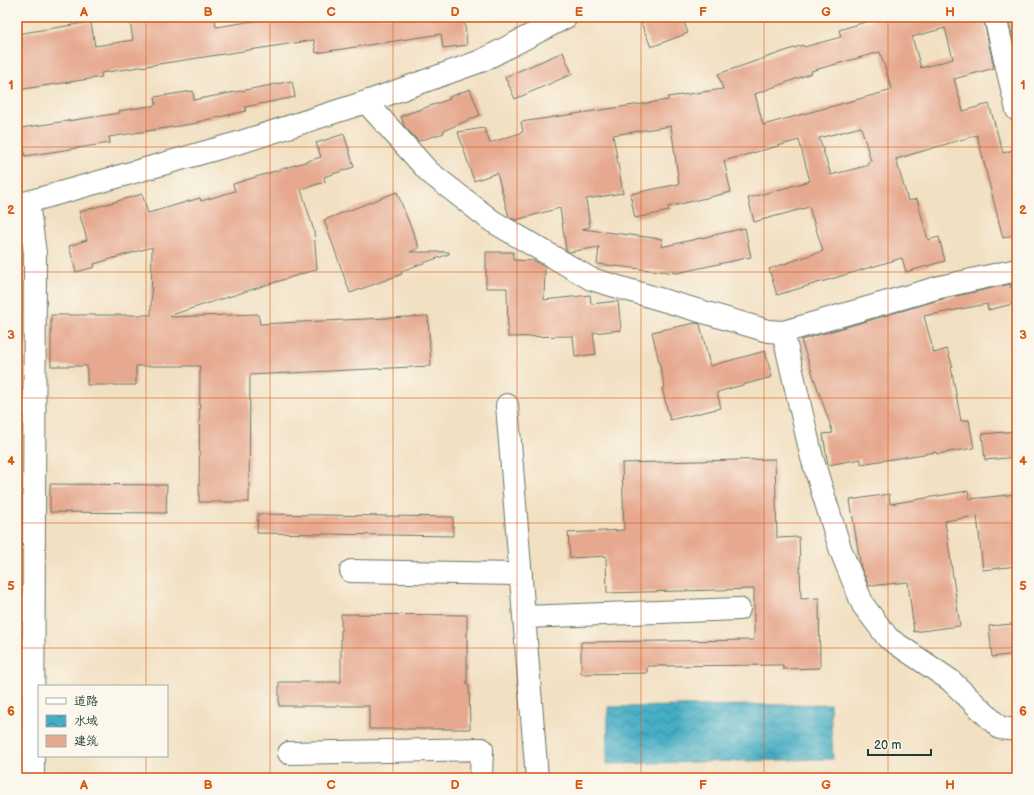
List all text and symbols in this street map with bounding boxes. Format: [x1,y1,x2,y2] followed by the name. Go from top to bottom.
[79,4,88,20] text: A
[203,4,213,20] text: B
[326,4,336,20] text: C
[450,4,460,20] text: D
[575,4,584,20] text: E
[699,4,707,20] text: F
[821,4,831,20] text: G
[945,4,955,20] text: H
[8,77,14,93] text: 1
[1020,77,1026,93] text: 1
[7,202,15,218] text: 2
[1019,202,1027,218] text: 2
[7,327,15,343] text: 3
[1019,327,1027,343] text: 3
[7,453,15,469] text: 4
[1019,453,1027,469] text: 4
[7,578,15,594] text: 5
[1019,578,1027,594] text: 5
[38,685,168,757] legend
[74,694,98,709] text: 道路
[7,703,15,719] text: 6
[1019,703,1027,719] text: 6
[74,714,98,729] text: 水域
[868,731,931,757] scale bar
[74,734,98,749] text: 建筑
[874,738,901,753] text: 20 m
[79,777,88,793] text: A
[203,777,213,793] text: B
[326,777,336,793] text: C
[450,777,460,793] text: D
[575,777,584,793] text: E
[699,777,707,793] text: F
[821,777,831,793] text: G
[945,777,955,793] text: H

